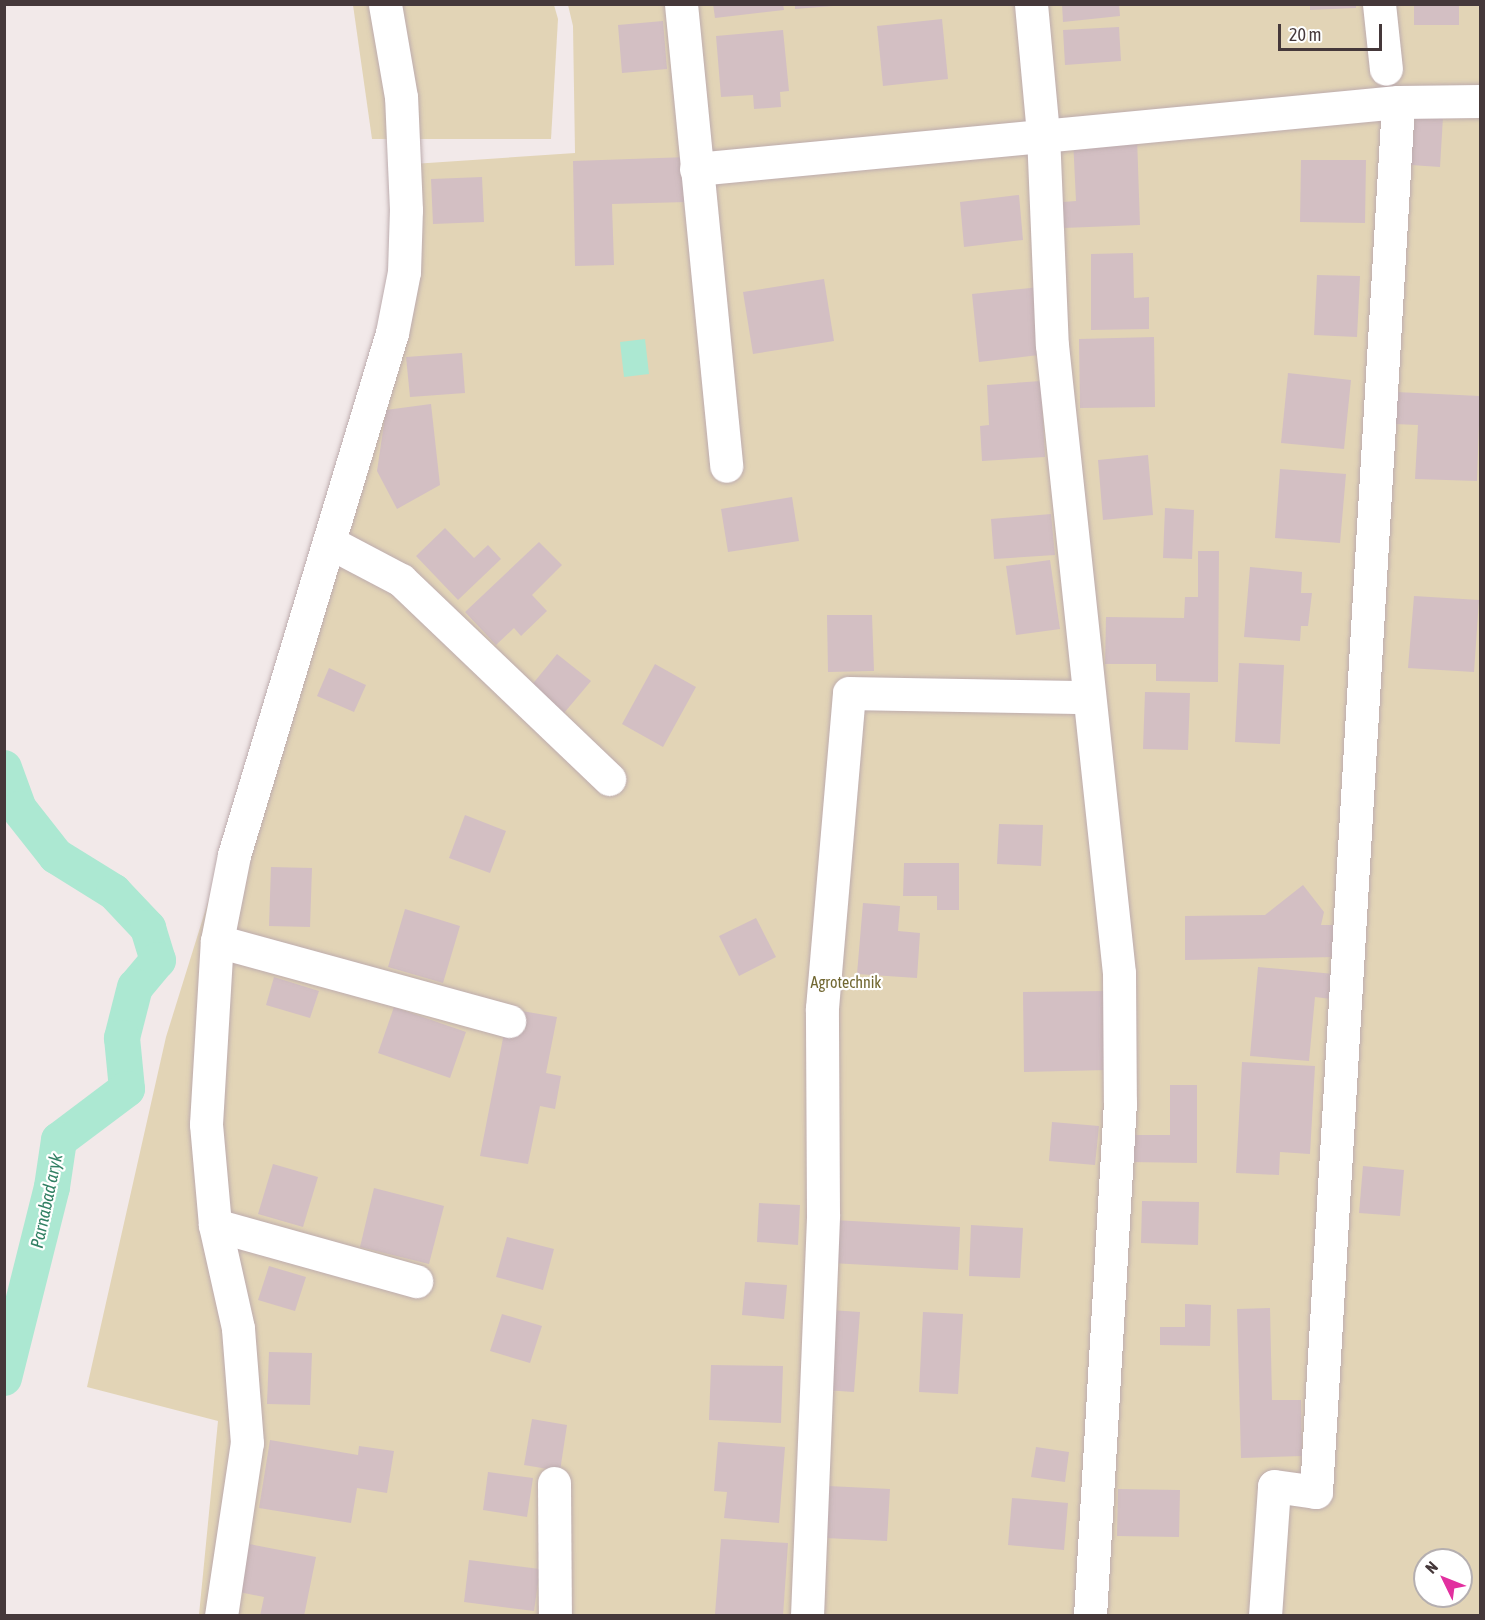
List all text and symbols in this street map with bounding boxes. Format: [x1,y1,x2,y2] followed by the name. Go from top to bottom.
[1281,12,1384,50] scale bar
[1289,24,1321,45] text: 20 m
[811,972,881,992] park label: Agrotechnik
[26,1152,68,1250] water label: Parnabad aryk
[1413,1548,1473,1608] north arrow
[1421,1557,1441,1577] text: N

